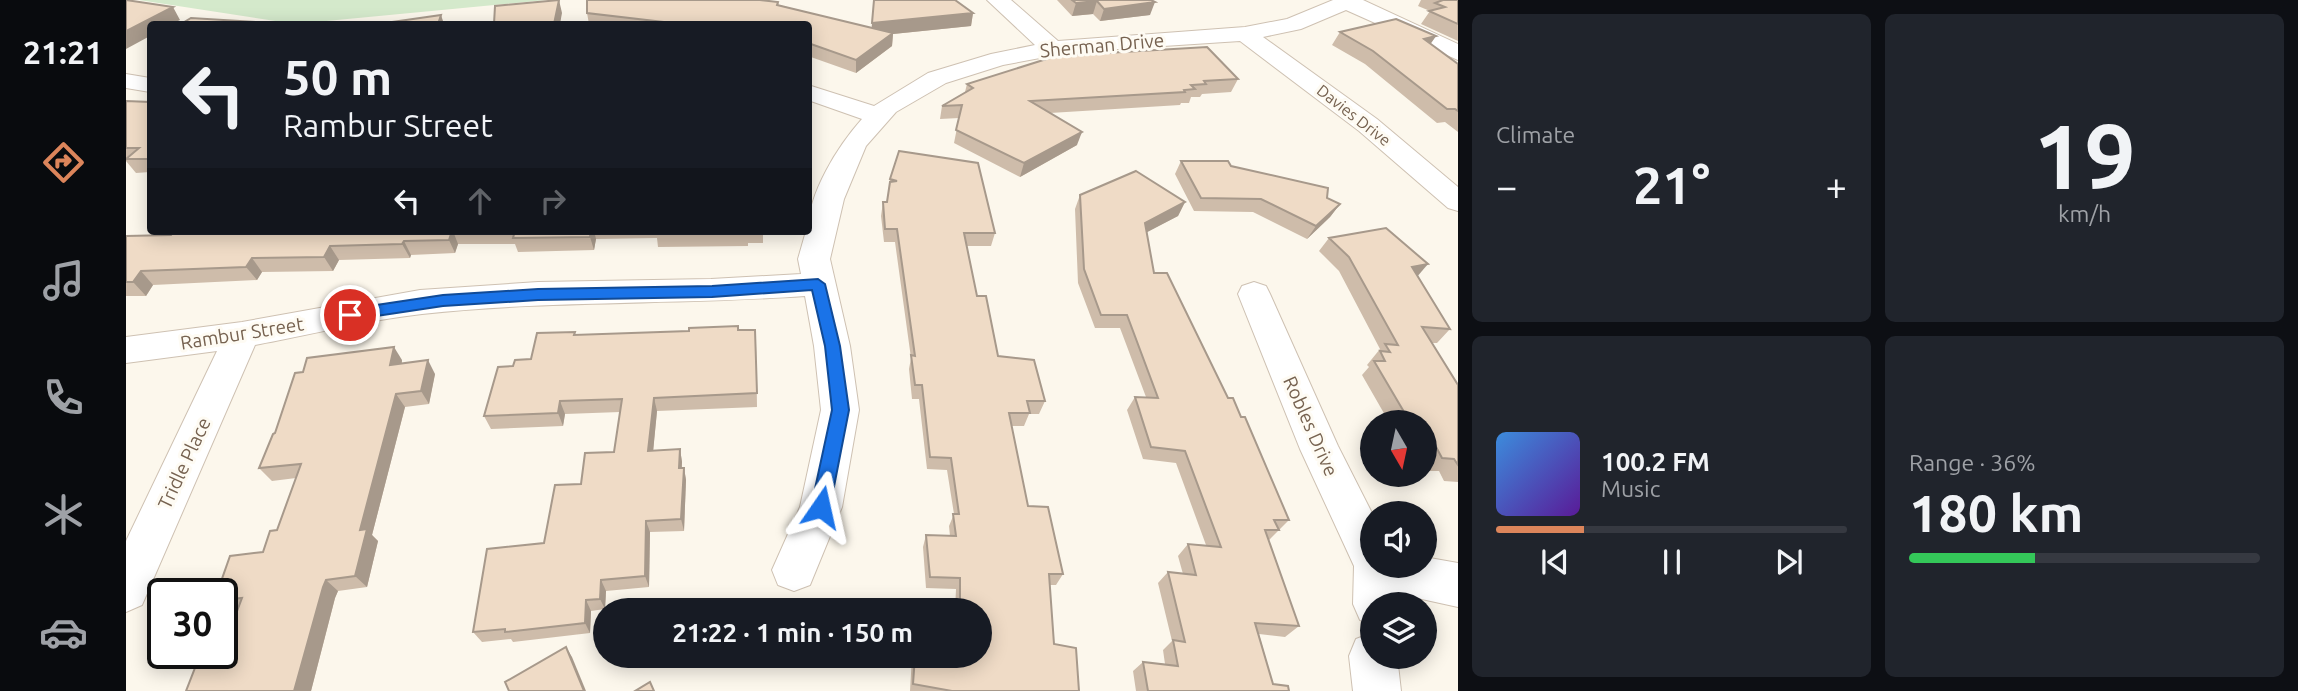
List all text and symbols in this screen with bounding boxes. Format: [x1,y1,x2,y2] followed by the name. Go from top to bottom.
[1039,29,1165,61] street label: Sherman Drive
[23,34,103,70] text: 21:21
[168,49,259,140] icon: left
[283,49,392,104] text: 50 m
[1314,81,1394,149] street label: Davies Drive
[2033,104,2136,206] text: 19
[283,107,493,143] text: Rambur Street
[1496,122,1575,147] text: Climate
[39,138,88,187] icon: directions
[1633,156,1710,214] text: 21°
[1496,165,1517,207] text: −
[1826,165,1847,207] text: +
[388,182,426,220] icon: left
[461,182,499,220] icon: ahead
[534,182,572,220] icon: right
[2058,201,2111,226] text: km/h
[39,256,88,305] icon: music
[320,285,380,345] pin
[331,296,369,334] icon: arrive
[179,312,306,354] street label: Rambur Street
[39,373,88,422] icon: phone
[1279,373,1343,479] street label: Robles Drive
[1360,410,1437,486] north arrow
[1360,410,1437,669] map controls
[153,414,215,512] street label: Tridle Place
[1601,447,1710,476] text: 100.2 FM
[1909,450,2036,475] text: Range · 36%
[784,470,858,544] position arrow
[1601,476,1660,501] text: Music
[1909,484,2083,542] text: 180 km
[39,490,88,539] icon: climate
[1360,501,1437,578] button: sound
[1536,543,1574,581] icon: previous
[1653,543,1691,581] icon: pause
[1770,543,1808,581] icon: next
[147,578,238,669] speed limit sign: 30
[1360,592,1437,669] button: layers
[39,608,88,657] icon: car
[672,618,913,647] text: 21:22 · 1 min · 150 m

